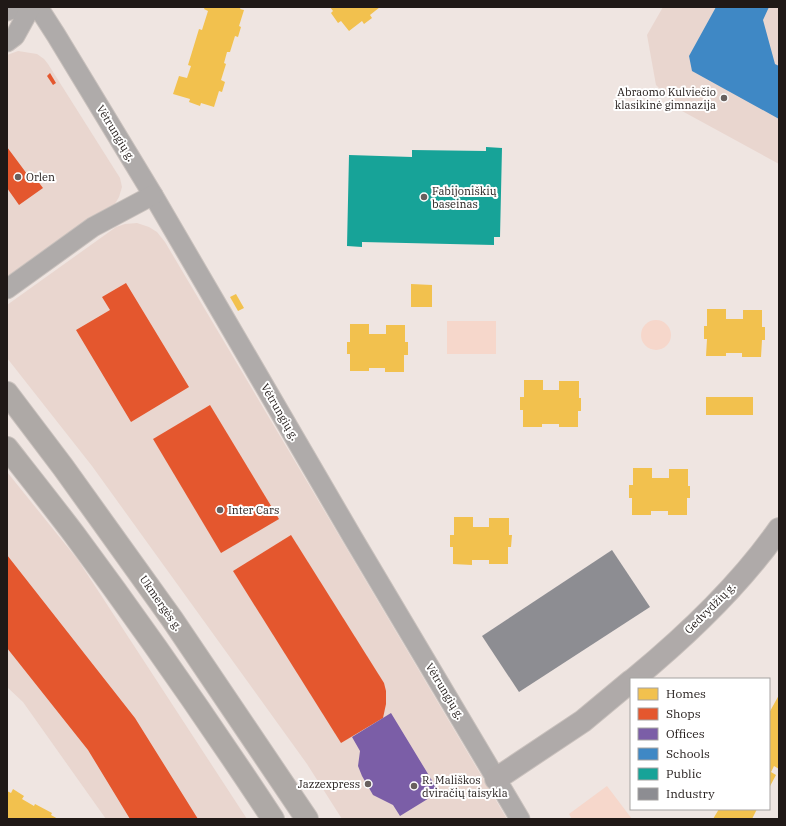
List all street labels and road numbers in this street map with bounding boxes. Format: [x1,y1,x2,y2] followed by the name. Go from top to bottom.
[94,102,138,164] street label: Vėtrungių g.
[258,381,302,443] street label: Vėtrungių g.
[137,573,185,634] street label: Ukmergės g.
[681,579,739,637] street label: Gedvydžių g.
[423,660,467,722] street label: Vėtrungių g.

